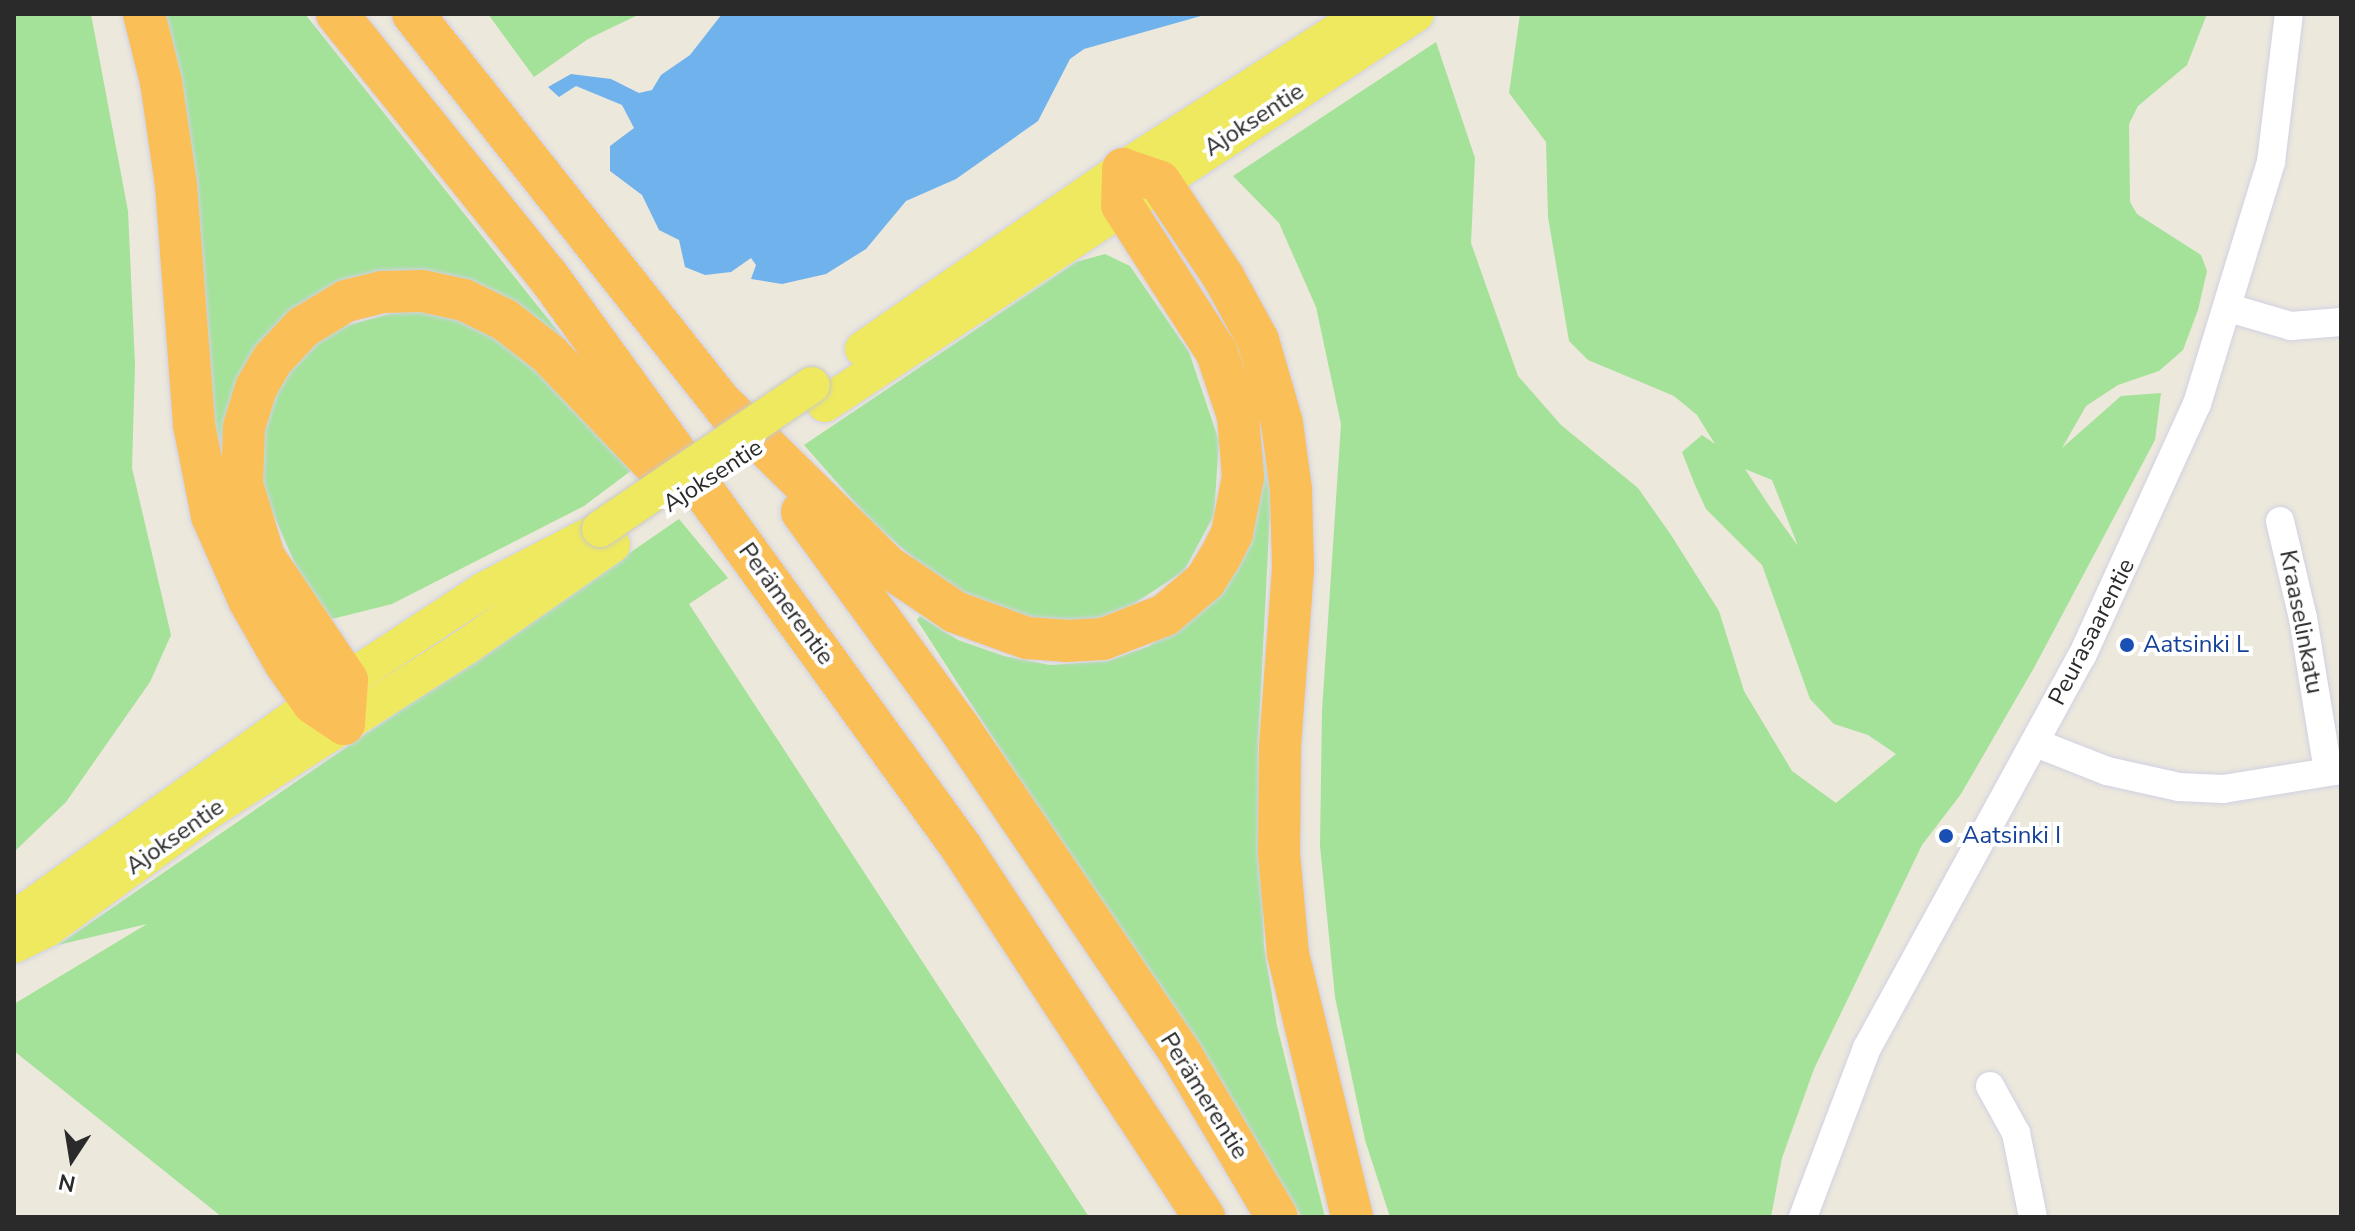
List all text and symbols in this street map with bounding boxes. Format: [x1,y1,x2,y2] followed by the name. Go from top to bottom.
[1199,77,1309,163] street label: Ajoksentie
[658,433,768,519] street label: Ajoksentie
[732,537,840,671] street label: Perämerentie
[2273,548,2329,696] street label: Kraaselinkatu
[2043,554,2141,710] street label: Peurasaarentie
[2143,631,2249,659] place label: Aatsinki L
[2118,636,2136,654] marker: Aatsinki L
[120,793,230,881] street label: Ajoksentie
[1962,822,2061,850] place label: Aatsinki I
[1937,827,1955,845] marker: Aatsinki I
[1154,1028,1254,1164] street label: Perämerentie
[32,1119,112,1199] north arrow
[56,1166,78,1199] text: N

